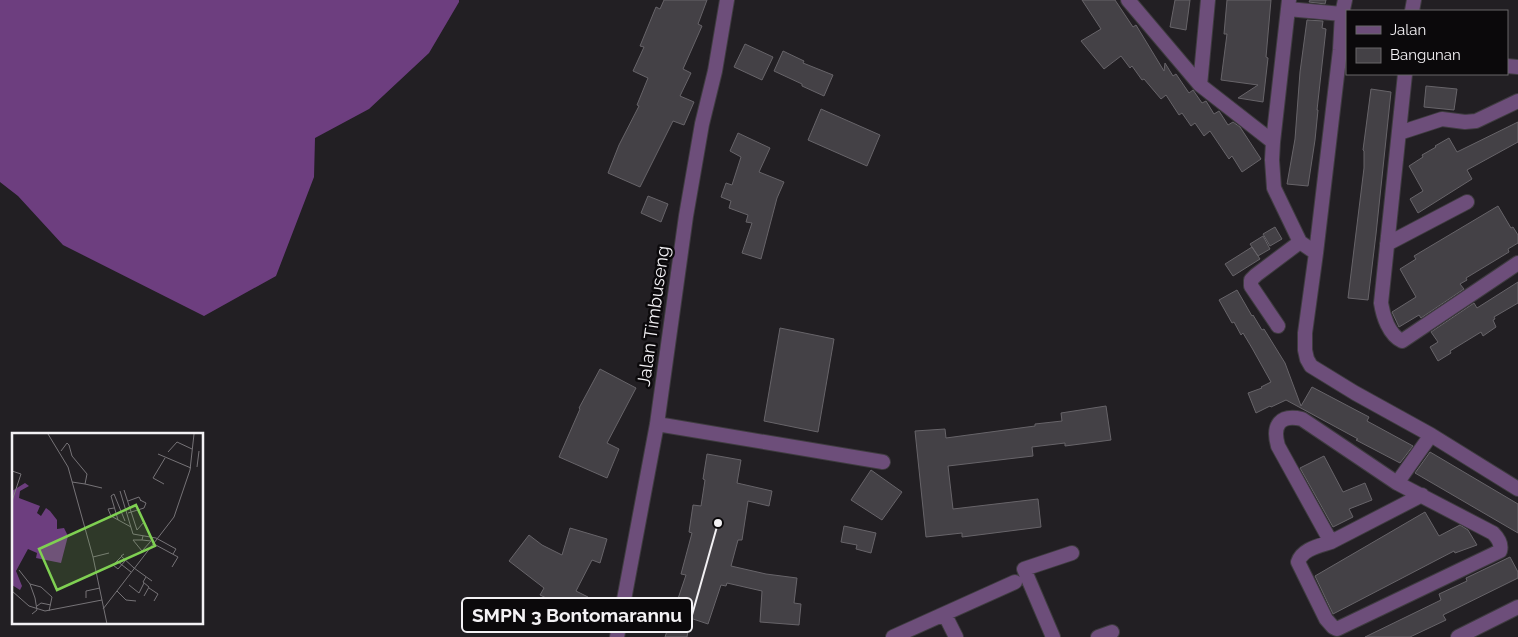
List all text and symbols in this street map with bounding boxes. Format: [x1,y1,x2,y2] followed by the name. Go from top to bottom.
[1346,10,1508,75] legend
[1390,21,1426,39] text: Jalan
[1390,46,1461,64] text: Bangunan
[633,244,673,388] street label: Jalan Timbuseng
[12,433,204,624] inset map
[462,598,692,632] callout: SMPN 3 Bontomarannu
[472,604,682,626] text: SMPN 3 Bontomarannu

